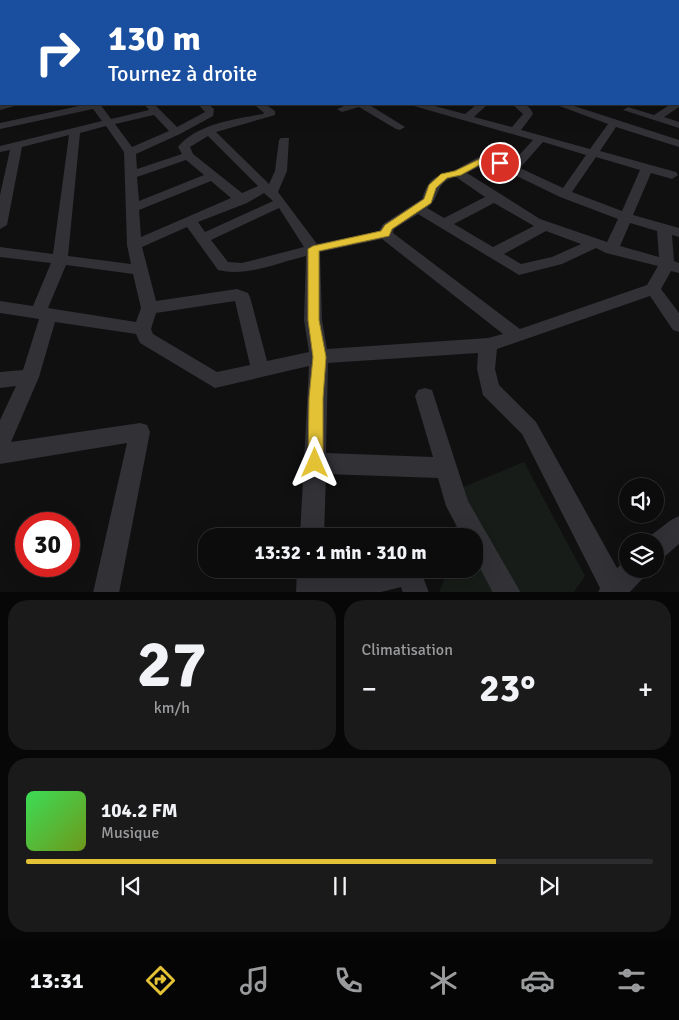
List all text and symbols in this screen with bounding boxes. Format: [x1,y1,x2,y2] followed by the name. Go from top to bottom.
[108,17,201,60] text: 130 m
[25,20,90,85] icon: right
[108,60,257,87] text: Tournez à droite
[479,142,521,184] pin
[486,149,514,177] icon: arrive
[288,436,340,488] position arrow
[619,478,664,578] map controls
[619,478,664,523] button: sound
[15,512,80,577] speed limit sign: 30
[619,533,664,578] button: layers
[254,541,427,565] text: 13:32 · 1 min · 310 m
[137,625,207,705] text: 27
[362,640,453,660] text: Climatisation
[479,665,535,712] text: 23°
[362,672,377,706] text: −
[638,672,653,706] text: +
[154,698,190,718] text: km/h
[101,799,178,823] text: 104.2 FM
[101,823,159,843] text: Musique
[117,872,145,900] icon: previous
[326,872,354,900] icon: pause
[535,872,563,900] icon: next
[143,963,178,998] icon: directions
[237,963,272,998] icon: music
[331,963,366,998] icon: phone
[426,963,461,998] icon: climate
[520,963,555,998] icon: car
[614,963,649,998] icon: filters
[30,967,84,994] text: 13:31

